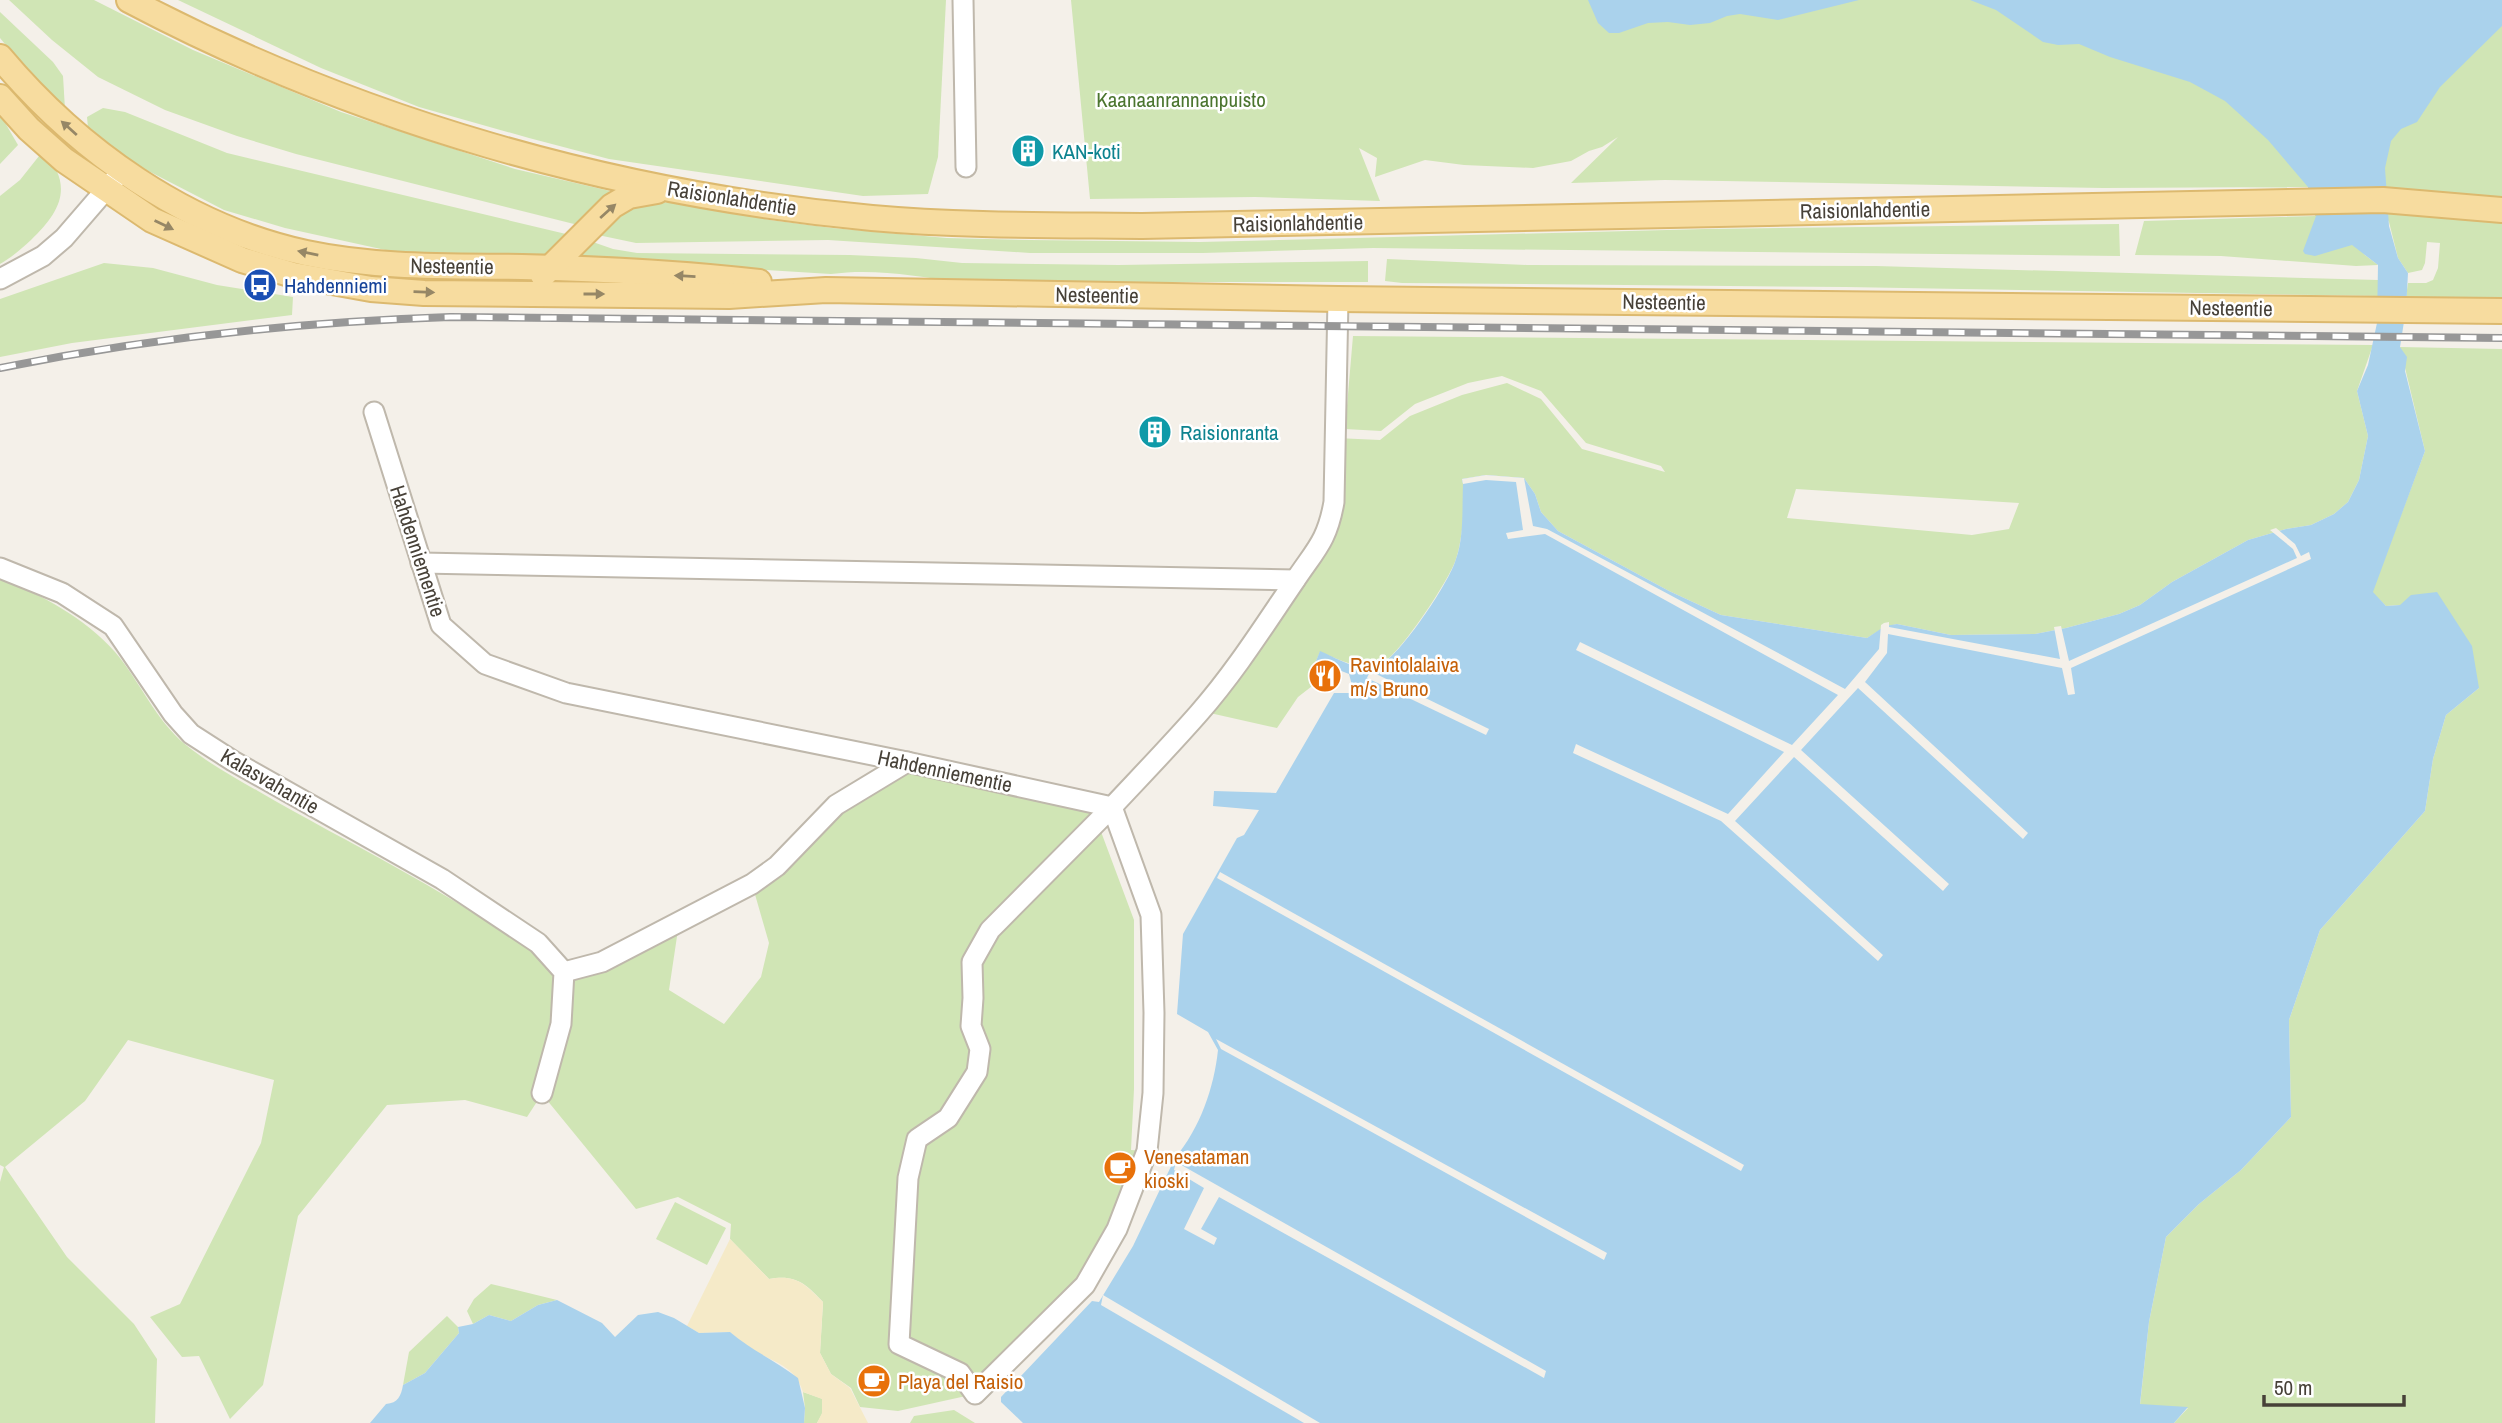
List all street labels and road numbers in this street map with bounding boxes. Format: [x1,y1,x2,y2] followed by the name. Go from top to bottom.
[665,173,799,223] street label: Raisionlahdentie
[1800,194,1930,226] street label: Raisionlahdentie
[1233,207,1363,239] street label: Raisionlahdentie
[410,251,494,281] street label: Nesteentie
[1055,280,1139,310] street label: Nesteentie
[1622,287,1706,317] street label: Nesteentie
[2189,293,2273,323] street label: Nesteentie
[383,481,453,621] street label: Hahdenniementie
[215,741,325,821] street label: Kalasvahantie
[875,743,1015,799] street label: Hahdenniementie

